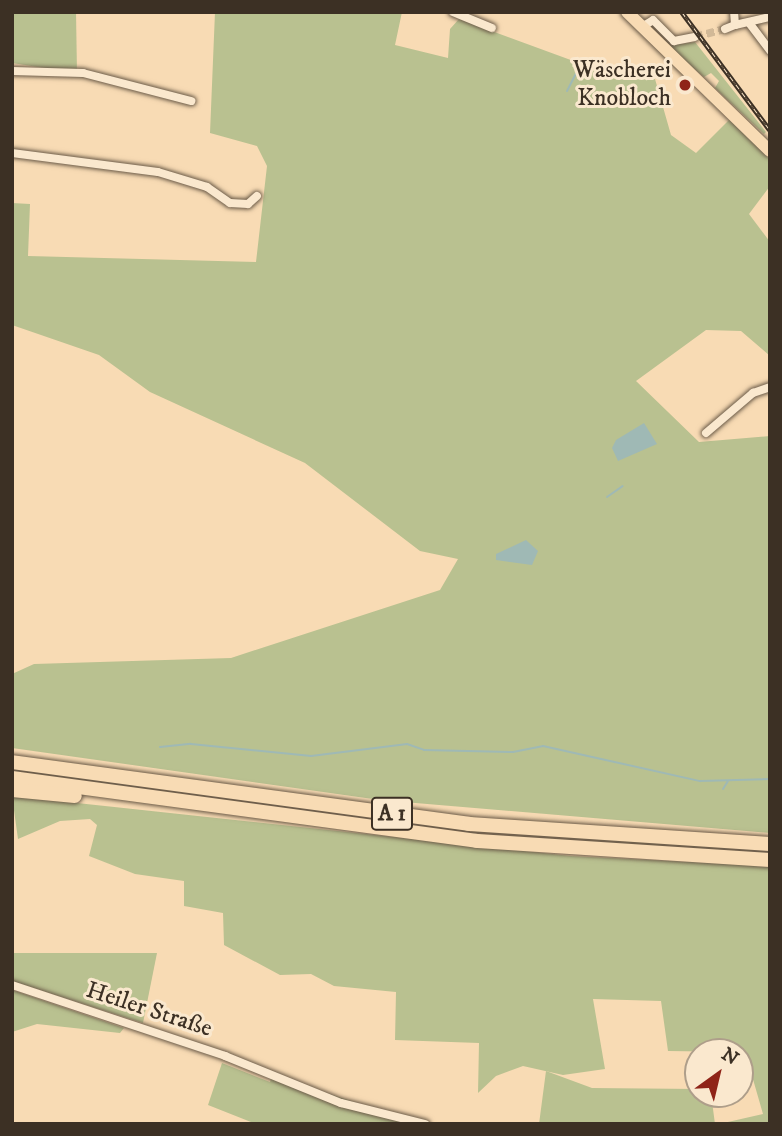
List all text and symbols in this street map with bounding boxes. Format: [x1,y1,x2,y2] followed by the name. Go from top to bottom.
[573,57,671,113] place label: Wäscherei Knobloch
[677,77,693,93] marker: Wäscherei Knobloch
[369,794,415,834] road number: A 1
[82,976,216,1044] street label: Heiler Straße
[684,1038,754,1108] north arrow
[717,1043,743,1071] text: N

